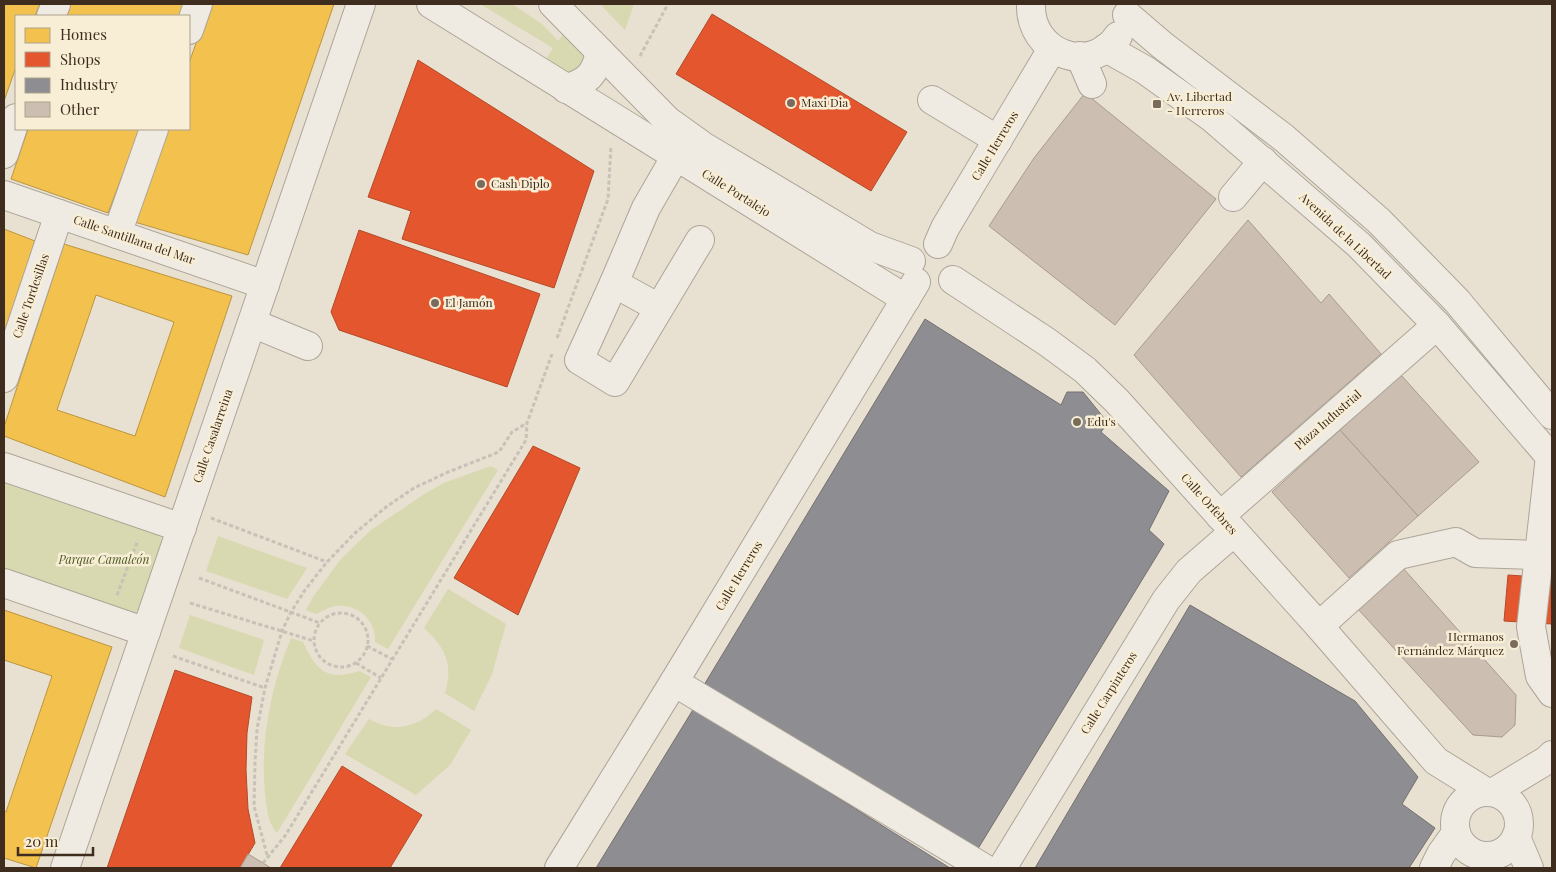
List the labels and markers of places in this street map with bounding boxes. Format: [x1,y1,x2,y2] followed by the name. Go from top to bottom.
[1166,88,1232,118] place label: Av. Libertad - Herreros
[801,94,848,110] place label: Maxi Dia
[785,97,797,109] marker: Maxi Dia
[1151,98,1163,110] marker: Av. Libertad - Herreros
[491,175,550,191] place label: Cash Diplo
[475,178,487,190] marker: Cash Diplo
[445,294,493,310] place label: El Jamón
[429,297,441,309] marker: El Jamón
[1087,413,1116,429] place label: Edu's
[1071,416,1083,428] marker: Edu's
[1397,628,1504,658] place label: Hermanos Fernández Márquez
[1508,638,1520,650] marker: Hermanos Fernández Márquez

